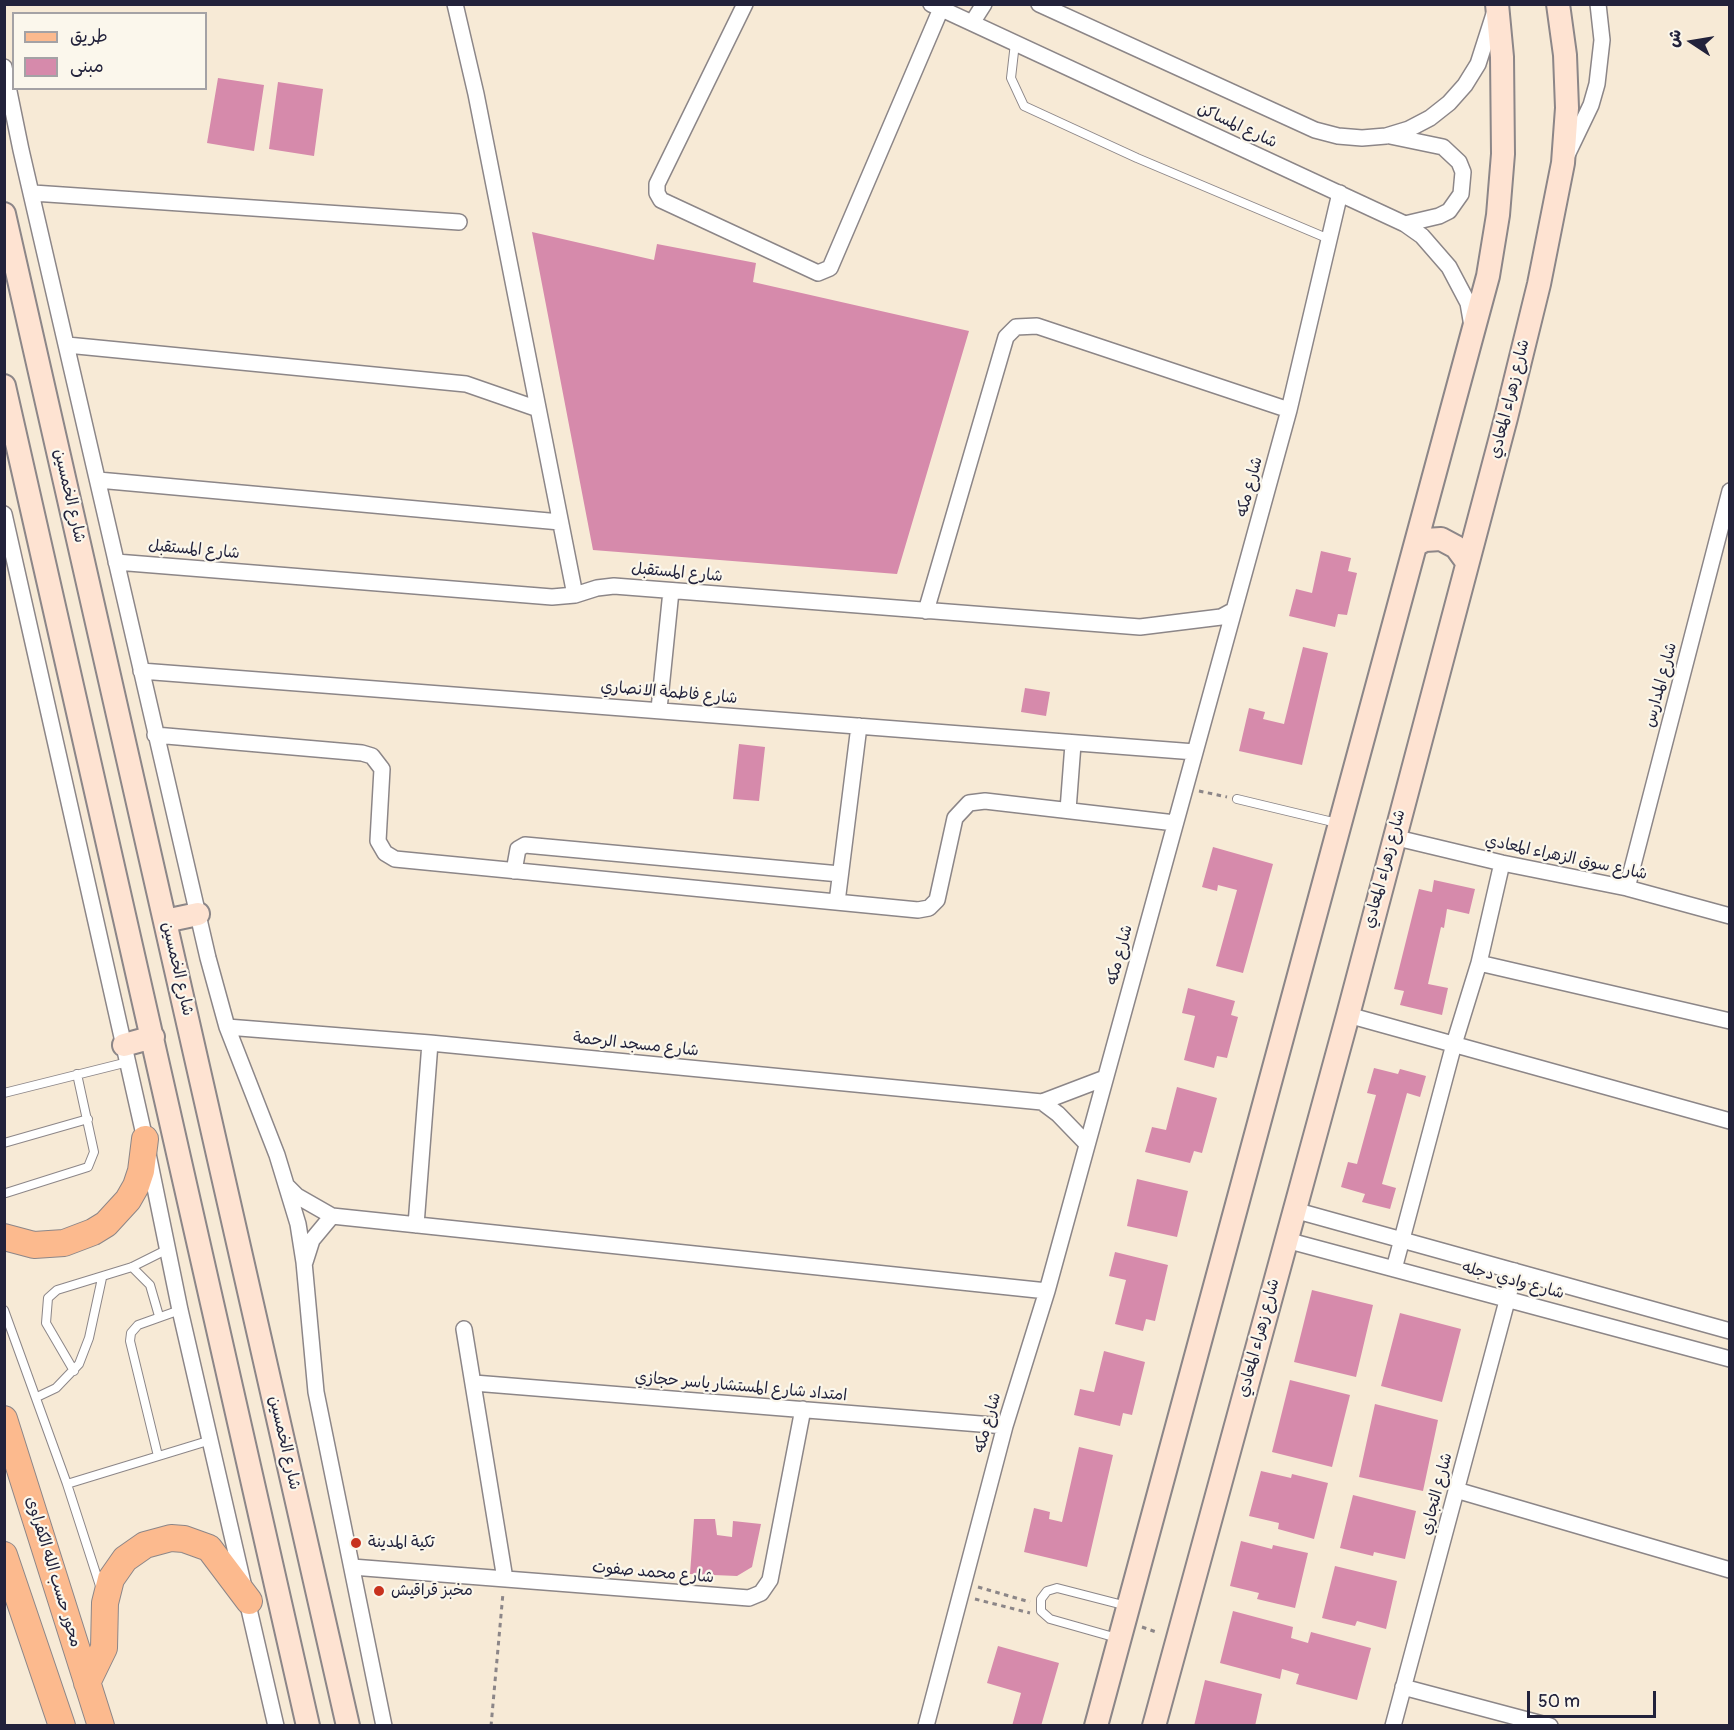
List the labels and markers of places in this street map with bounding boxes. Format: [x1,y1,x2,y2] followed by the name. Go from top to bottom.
[368,1533,435,1553] place label: تكية المدينة
[349,1536,363,1550] marker: تكية المدينة
[391,1581,473,1601] place label: مخبز قراقيش
[372,1584,386,1598] marker: مخبز قراقيش

